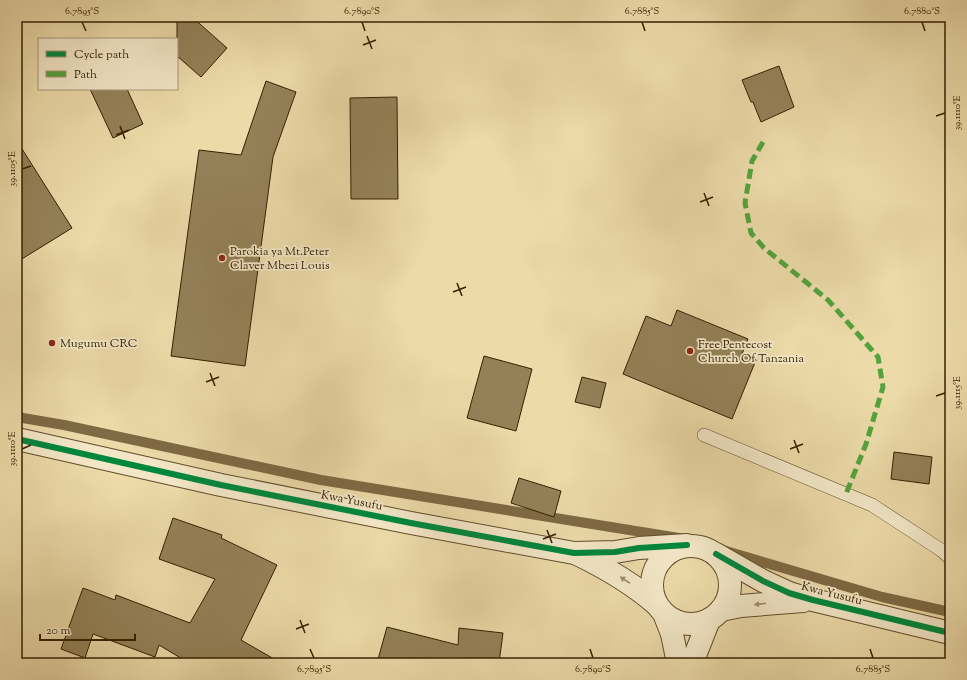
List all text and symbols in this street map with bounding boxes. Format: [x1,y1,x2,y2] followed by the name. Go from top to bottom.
[65,4,99,19] text: 6.7895°S
[344,4,380,19] text: 6.7890°S
[625,4,659,19] text: 6.7885°S
[904,4,940,19] text: 6.7880°S
[38,38,178,90] legend
[74,46,129,64] text: Cycle path
[74,66,97,84] text: Path
[950,95,965,131] text: 39.1110°E
[5,151,20,187] text: 39.1105°E
[230,243,330,275] place label: Parokia ya Mt.Peter Claver Mbezi Louis
[217,253,227,263] marker: Parokia ya Mt.Peter Claver Mbezi Louis
[60,335,137,353] place label: Mugumu CRC
[698,336,804,368] place label: Free Pentecost Church Of Tanzania
[47,338,57,348] marker: Mugumu CRC
[685,346,695,356] marker: Free Pentecost Church Of Tanzania
[950,376,965,410] text: 39.1115°E
[5,431,20,467] text: 39.1110°E
[319,486,384,516] street label: Kwa Yusufu
[620,576,630,584] one-way arrow
[799,578,864,610] street label: Kwa Yusufu
[754,600,766,607] one-way arrow
[40,616,135,642] scale bar
[46,622,71,640] text: 20 m
[297,662,331,677] text: 6.7895°S
[575,662,611,677] text: 6.7890°S
[856,662,890,677] text: 6.7885°S

